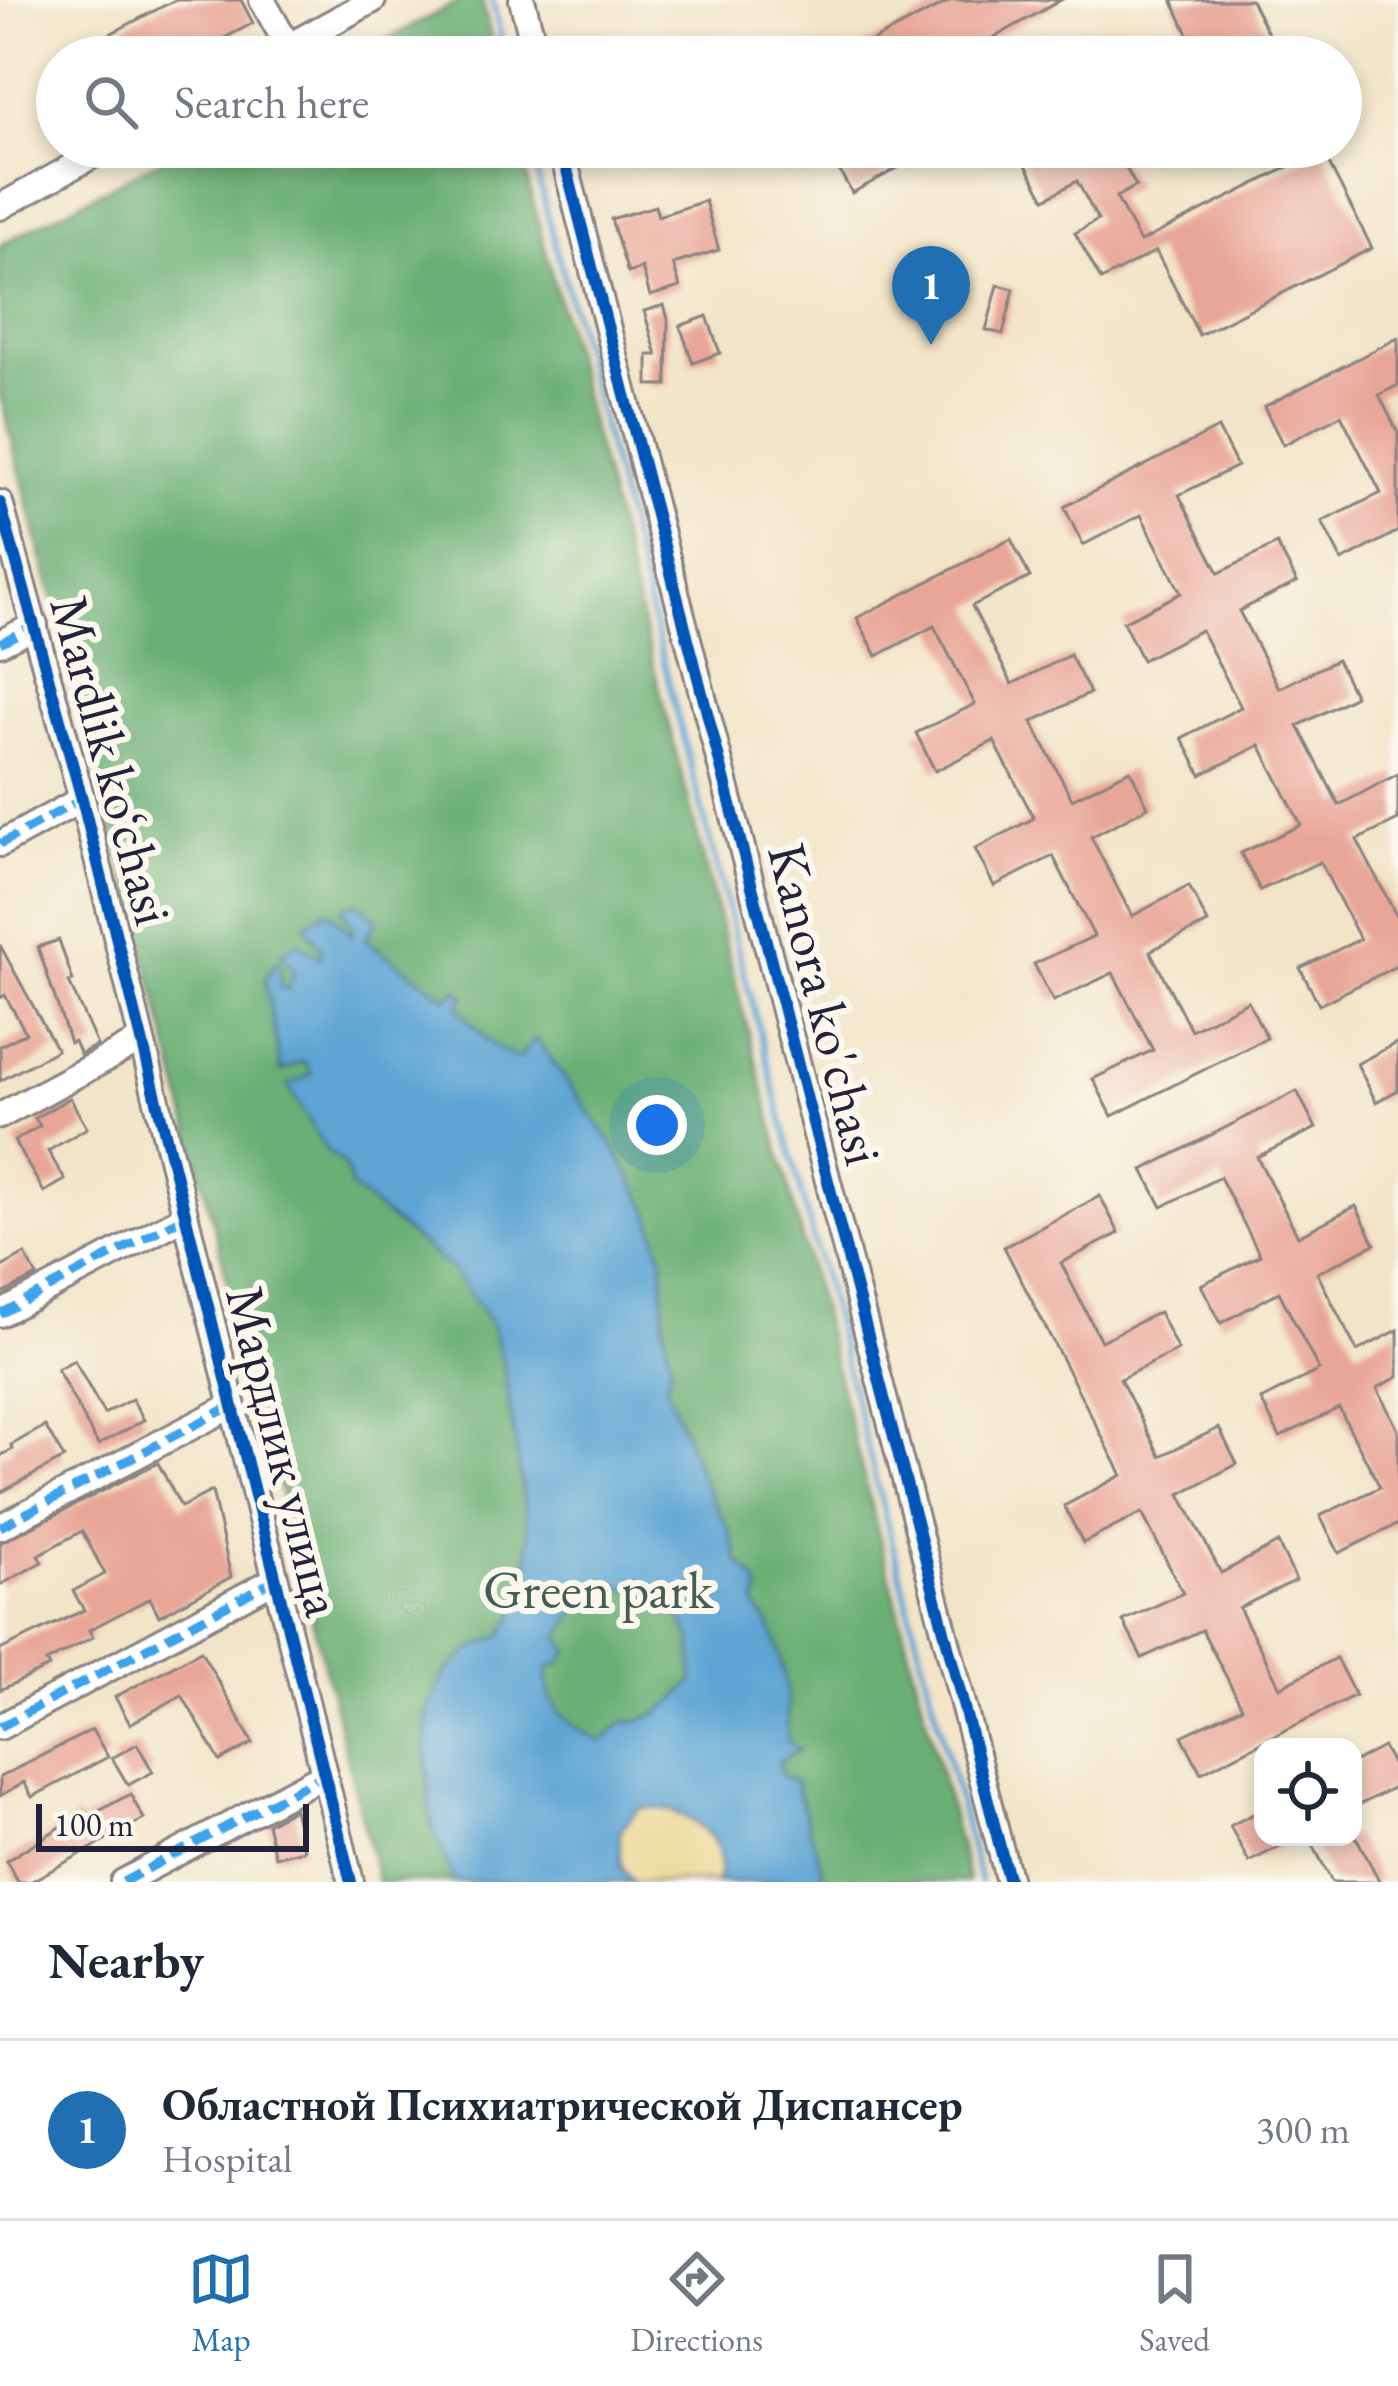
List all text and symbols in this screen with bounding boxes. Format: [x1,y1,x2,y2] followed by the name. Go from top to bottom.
[36,36,1362,168] search box
[78,69,144,135] icon: search
[174,73,369,131] text: Search here
[892,246,970,345] pin: 1
[34,588,190,932] street label: Mardlik ko‘chasi
[752,836,900,1172] street label: Kanora ko'chasi
[627,1095,687,1155] your location
[210,1279,360,1624] street label: Мардлик улица
[483,1554,714,1624] park label: Green park
[1254,1738,1362,1846] map controls
[1254,1738,1362,1846] button: locate
[36,1798,309,1851] scale bar
[54,1803,134,1846] text: 100 m
[48,1927,204,1993] text: Nearby
[162,2075,963,2133] text: Областной Психиатрической Диспансер
[77,2104,97,2155] text: 1
[1256,2104,1350,2155] text: 300 m
[162,2133,292,2184] text: Hospital
[188,2246,254,2361] tab: Map
[630,2246,763,2361] tab: Directions
[1139,2246,1210,2361] tab: Saved

